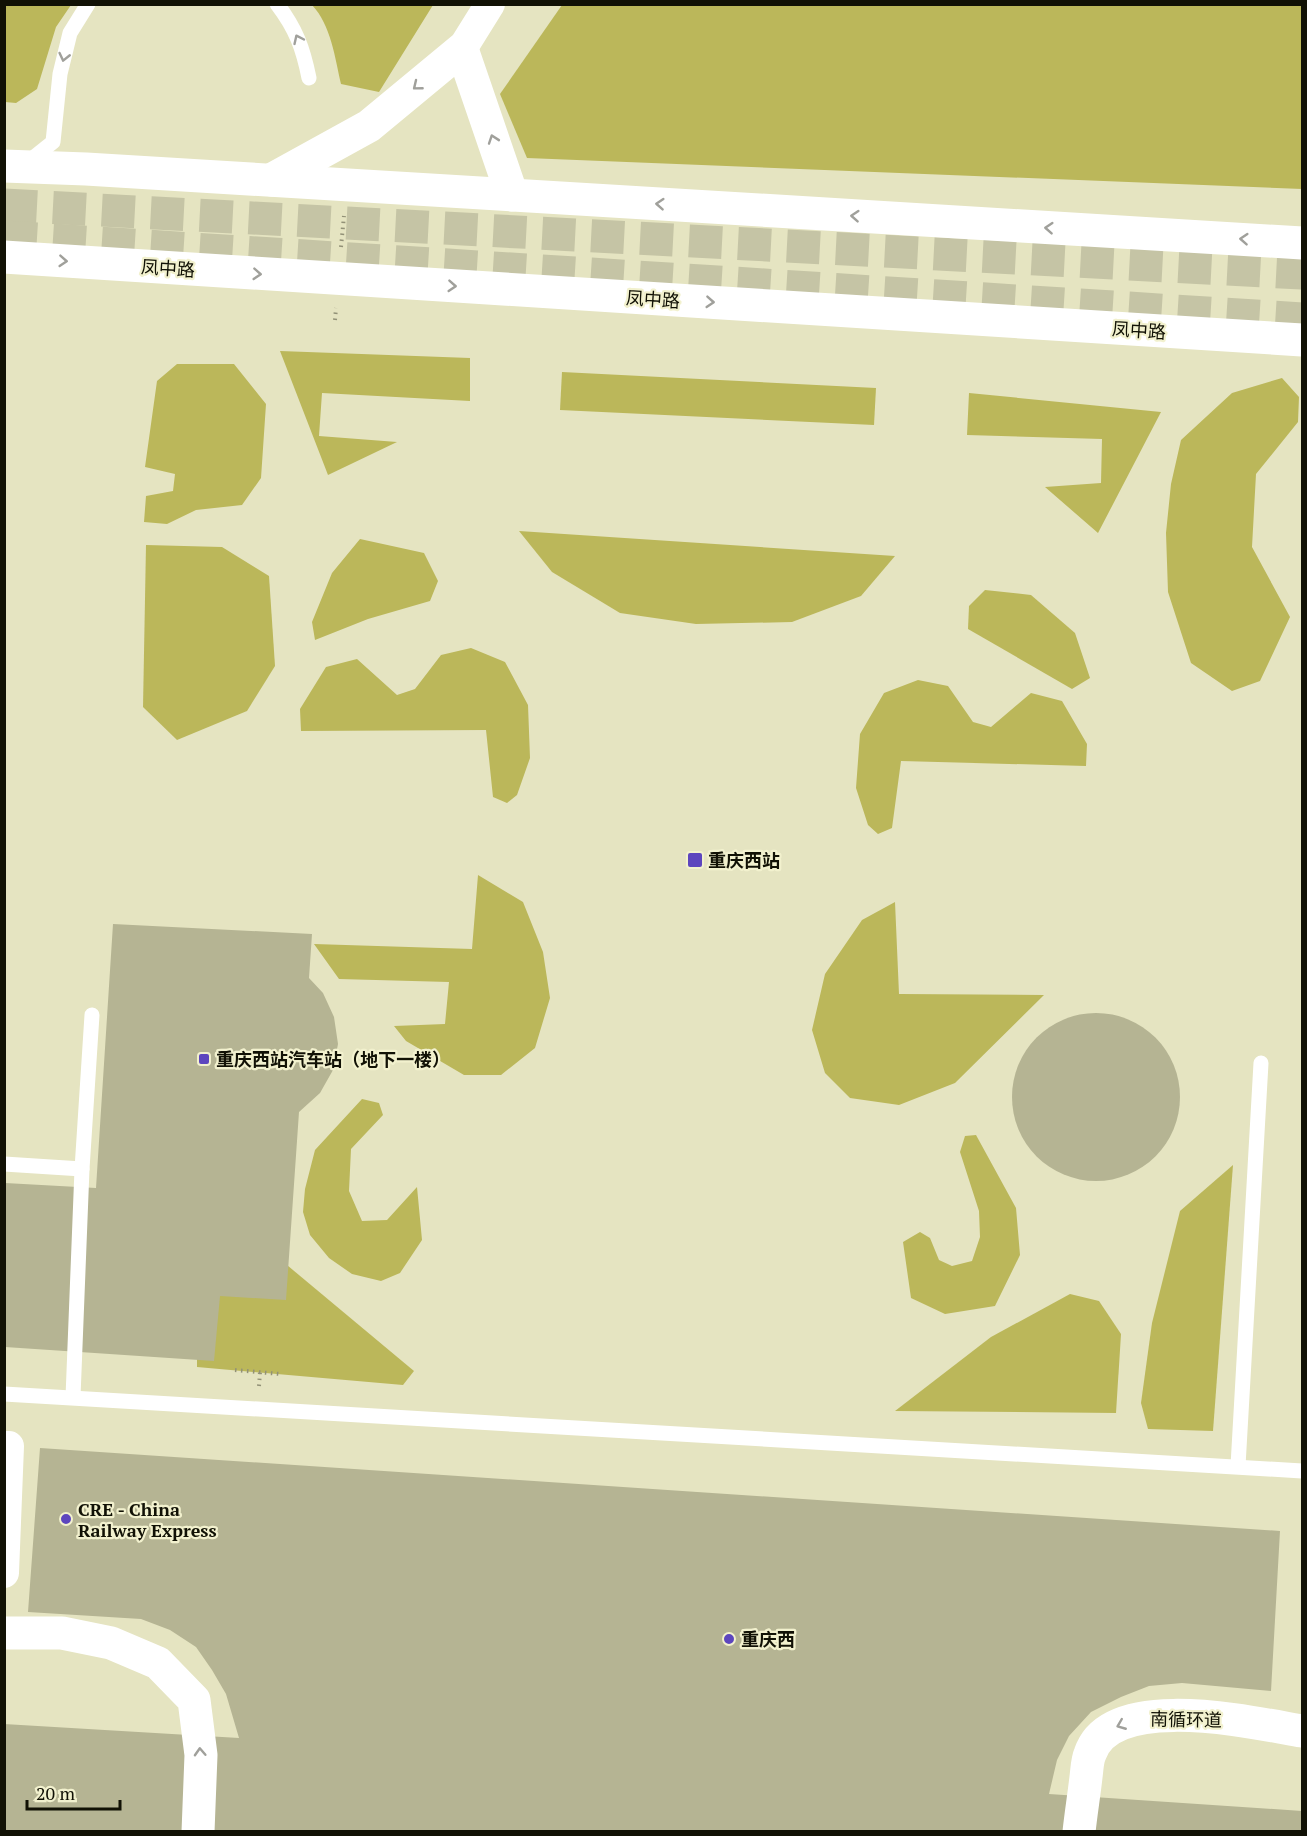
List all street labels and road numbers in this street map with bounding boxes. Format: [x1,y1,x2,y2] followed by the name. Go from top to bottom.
[140,254,196,282] street label: 凤中路
[625,285,681,313] street label: 凤中路
[1111,316,1167,344] street label: 凤中路
[1150,1706,1222,1732] street label: 南循环道

